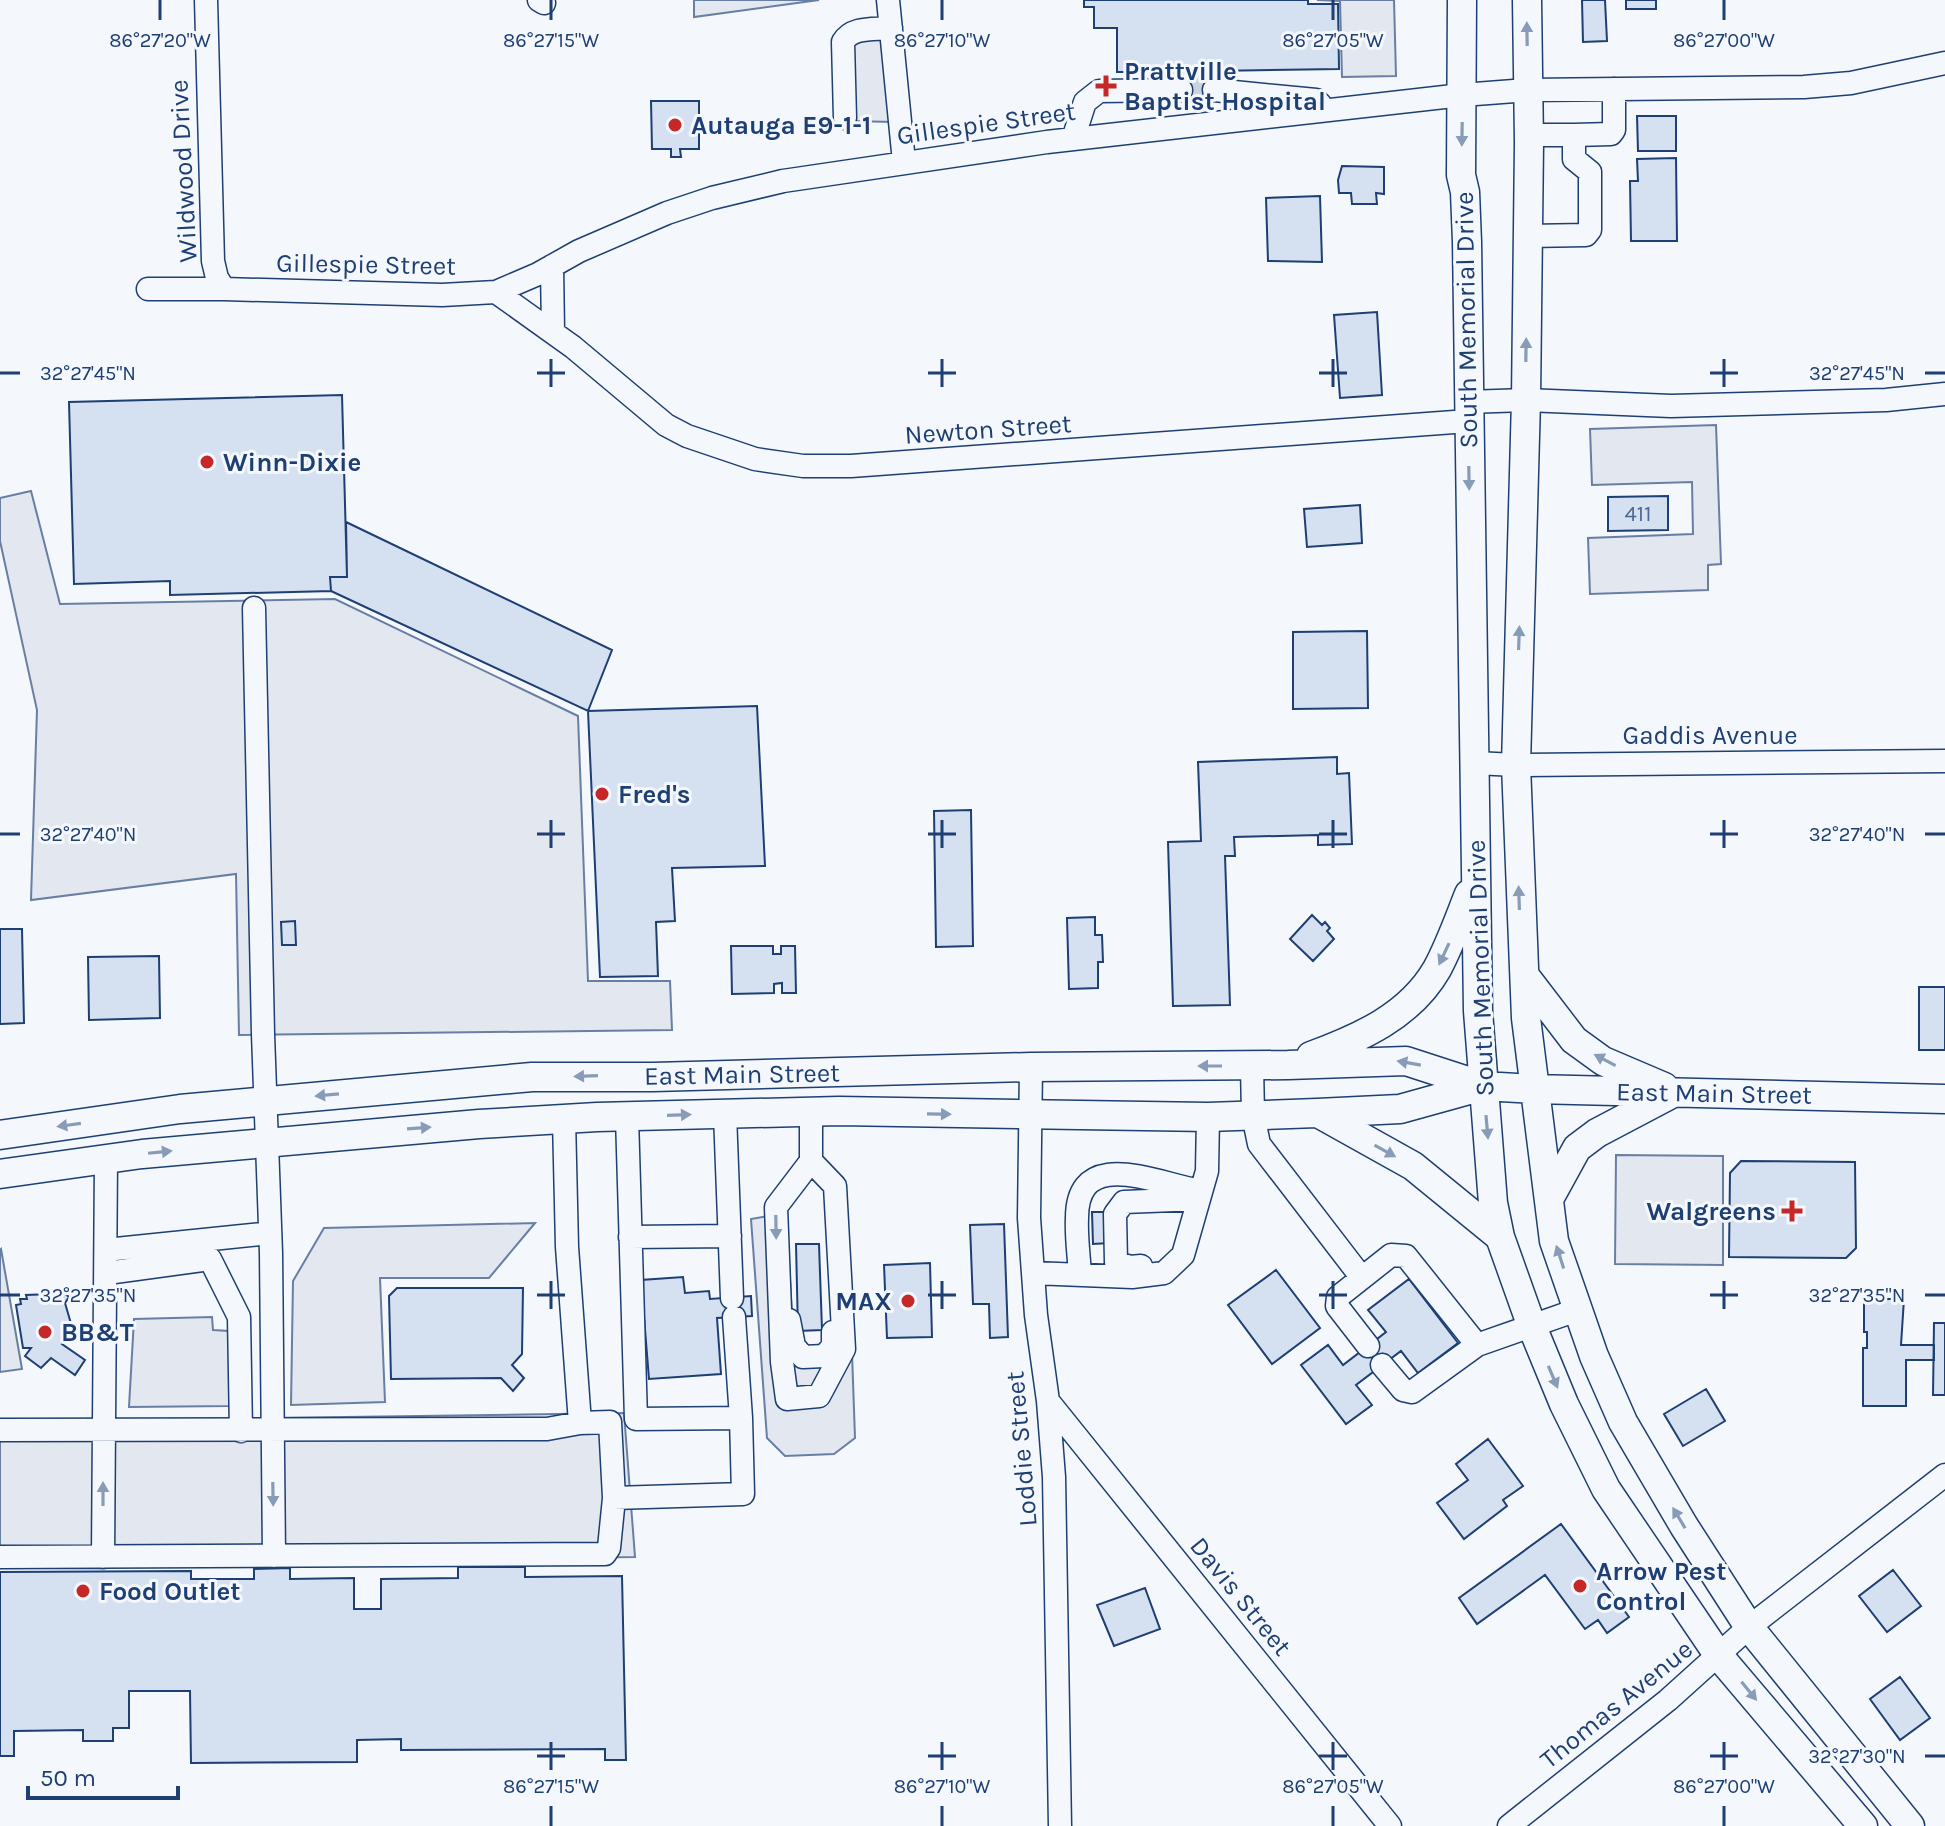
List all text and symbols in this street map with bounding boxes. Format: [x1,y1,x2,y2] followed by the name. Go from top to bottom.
[1521,21,1534,46] one-way arrow
[109,29,211,52] text: 86°27'20"W
[503,29,599,52] text: 86°27'15"W
[894,29,990,52] text: 86°27'10"W
[1282,29,1384,52] text: 86°27'05"W
[1673,29,1775,52] text: 86°27'00"W
[1124,56,1326,117] place label: Prattville Baptist Hospital
[1095,75,1117,97] marker: Prattville Baptist Hospital
[163,79,204,263] street label: Wildwood Drive
[895,96,1078,151] street label: Gillespie Street
[691,110,871,141] place label: Autauga E9-1-1
[666,116,684,134] marker: Autauga E9-1-1
[1456,122,1468,147] one-way arrow
[1449,191,1484,449] street label: South Memorial Drive
[276,247,456,282] street label: Gillespie Street
[1520,337,1532,362] one-way arrow
[40,362,136,385] text: 32°27'45"N
[1809,362,1905,385] text: 32°27'45"N
[904,408,1073,451] street label: Newton Street
[223,447,361,478] place label: Winn-Dixie
[198,453,216,471] marker: Winn-Dixie
[1463,466,1475,491] one-way arrow
[1625,501,1651,527] house number: 411
[1513,625,1526,650] one-way arrow
[1622,720,1798,751] street label: Gaddis Avenue
[618,779,691,810] place label: Fred's
[593,785,611,803] marker: Fred's
[40,823,136,846] text: 32°27'40"N
[1809,823,1905,846] text: 32°27'40"N
[1461,839,1500,1097] street label: South Memorial Drive
[1513,885,1526,910] one-way arrow
[1437,942,1451,965] one-way arrow
[1594,1053,1616,1067] one-way arrow
[644,1057,840,1092] street label: East Main Street
[1396,1057,1421,1069] one-way arrow
[1197,1060,1222,1072] one-way arrow
[573,1070,598,1082] one-way arrow
[1616,1076,1812,1111] street label: East Main Street
[314,1089,339,1102] one-way arrow
[927,1107,952,1120] one-way arrow
[667,1109,692,1122] one-way arrow
[1480,1115,1493,1140] one-way arrow
[56,1119,81,1132] one-way arrow
[407,1121,432,1134] one-way arrow
[1374,1144,1396,1158] one-way arrow
[148,1146,173,1159] one-way arrow
[1646,1196,1776,1227] place label: Walgreens
[1783,1202,1801,1220] marker: Walgreens
[770,1215,782,1240] one-way arrow
[1553,1245,1565,1269] one-way arrow
[40,1284,136,1307] text: 32°27'35"N
[1809,1284,1905,1307] text: 32°27'35"N
[835,1286,892,1317] place label: MAX
[899,1292,917,1310] marker: MAX
[61,1317,134,1348] place label: BB&T
[36,1323,54,1341] marker: BB&T
[1547,1365,1560,1389] one-way arrow
[999,1370,1044,1528] street label: Loddie Street
[97,1481,109,1506] one-way arrow
[266,1482,279,1507] one-way arrow
[1672,1507,1686,1529] one-way arrow
[1183,1531,1298,1662] street label: Davis Street
[1596,1556,1727,1617] place label: Arrow Pest Control
[99,1576,241,1607] place label: Food Outlet
[1571,1577,1589,1595] marker: Arrow Pest Control
[74,1582,92,1600] marker: Food Outlet
[1534,1634,1699,1775] street label: Thomas Avenue
[1740,1681,1757,1701] one-way arrow
[1808,1745,1906,1768] text: 32°27'30"N
[28,1750,178,1800] scale bar
[40,1764,96,1792] text: 50 m
[503,1775,599,1798] text: 86°27'15"W
[894,1775,990,1798] text: 86°27'10"W
[1282,1775,1384,1798] text: 86°27'05"W
[1673,1775,1775,1798] text: 86°27'00"W

